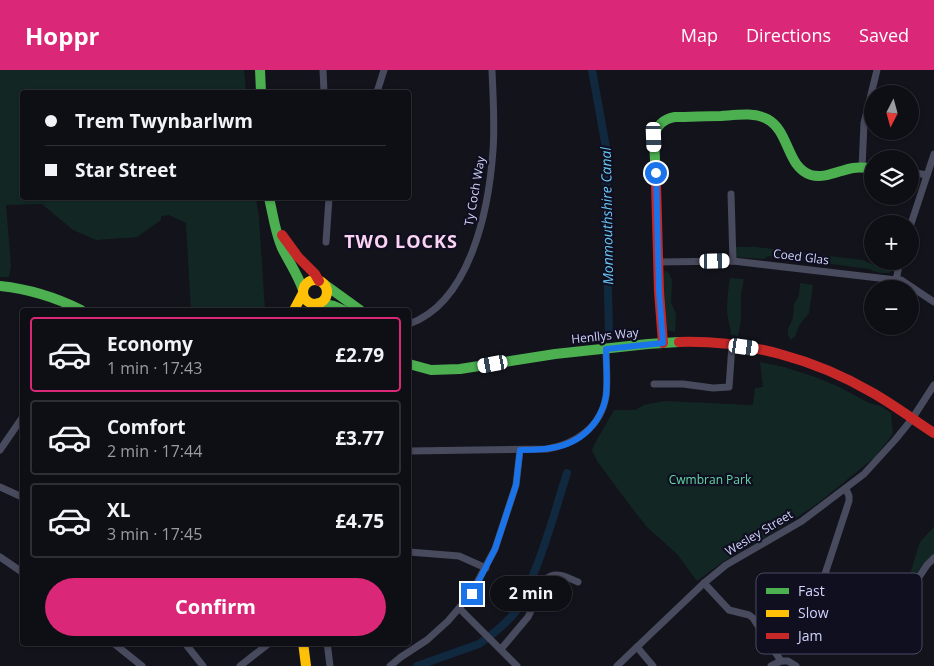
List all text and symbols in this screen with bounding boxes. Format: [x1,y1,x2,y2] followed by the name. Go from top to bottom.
[25,19,100,52] text: Hoppr
[681,23,718,47] text: Map
[746,23,831,47] text: Directions
[859,23,909,47] text: Saved
[864,85,919,140] north arrow
[864,85,919,335] map controls
[75,108,253,134] text: Trem Twynbarlwm
[645,122,662,152] car
[596,146,617,285] water label: Monmouthshire Canal
[864,150,919,205] button: layers
[460,154,489,227] street label: Ty Coch Way
[75,157,177,183] text: Star Street
[645,162,667,184] route start
[864,215,919,270] button: +
[344,229,458,253] district label: TWO LOCKS
[772,245,830,268] street label: Coed Glas
[699,253,730,269] car
[864,280,919,335] button: −
[570,323,640,347] street label: Henllys Way
[107,331,193,357] text: Economy
[47,332,92,377] icon: car
[728,337,759,357] car
[335,342,384,368] text: £2.79
[476,354,509,374] car
[107,357,202,379] text: 1 min · 17:43
[107,414,186,440] text: Comfort
[47,415,92,460] icon: car
[335,425,384,451] text: £3.77
[107,440,202,462] text: 2 min · 17:44
[669,471,752,488] park label: Cwmbran Park
[107,497,130,523] text: XL
[47,498,92,543] icon: car
[722,506,796,559] street label: Wesley Street
[335,508,384,534] text: £4.75
[107,523,202,545] text: 3 min · 17:45
[756,573,922,654] legend
[490,576,572,612] callout: 2 min
[45,578,386,636] button: Confirm
[798,581,825,600] text: Fast
[509,582,553,604] text: 2 min
[461,583,483,605] route end
[798,603,829,622] text: Slow
[796,626,823,645] text: Jam

